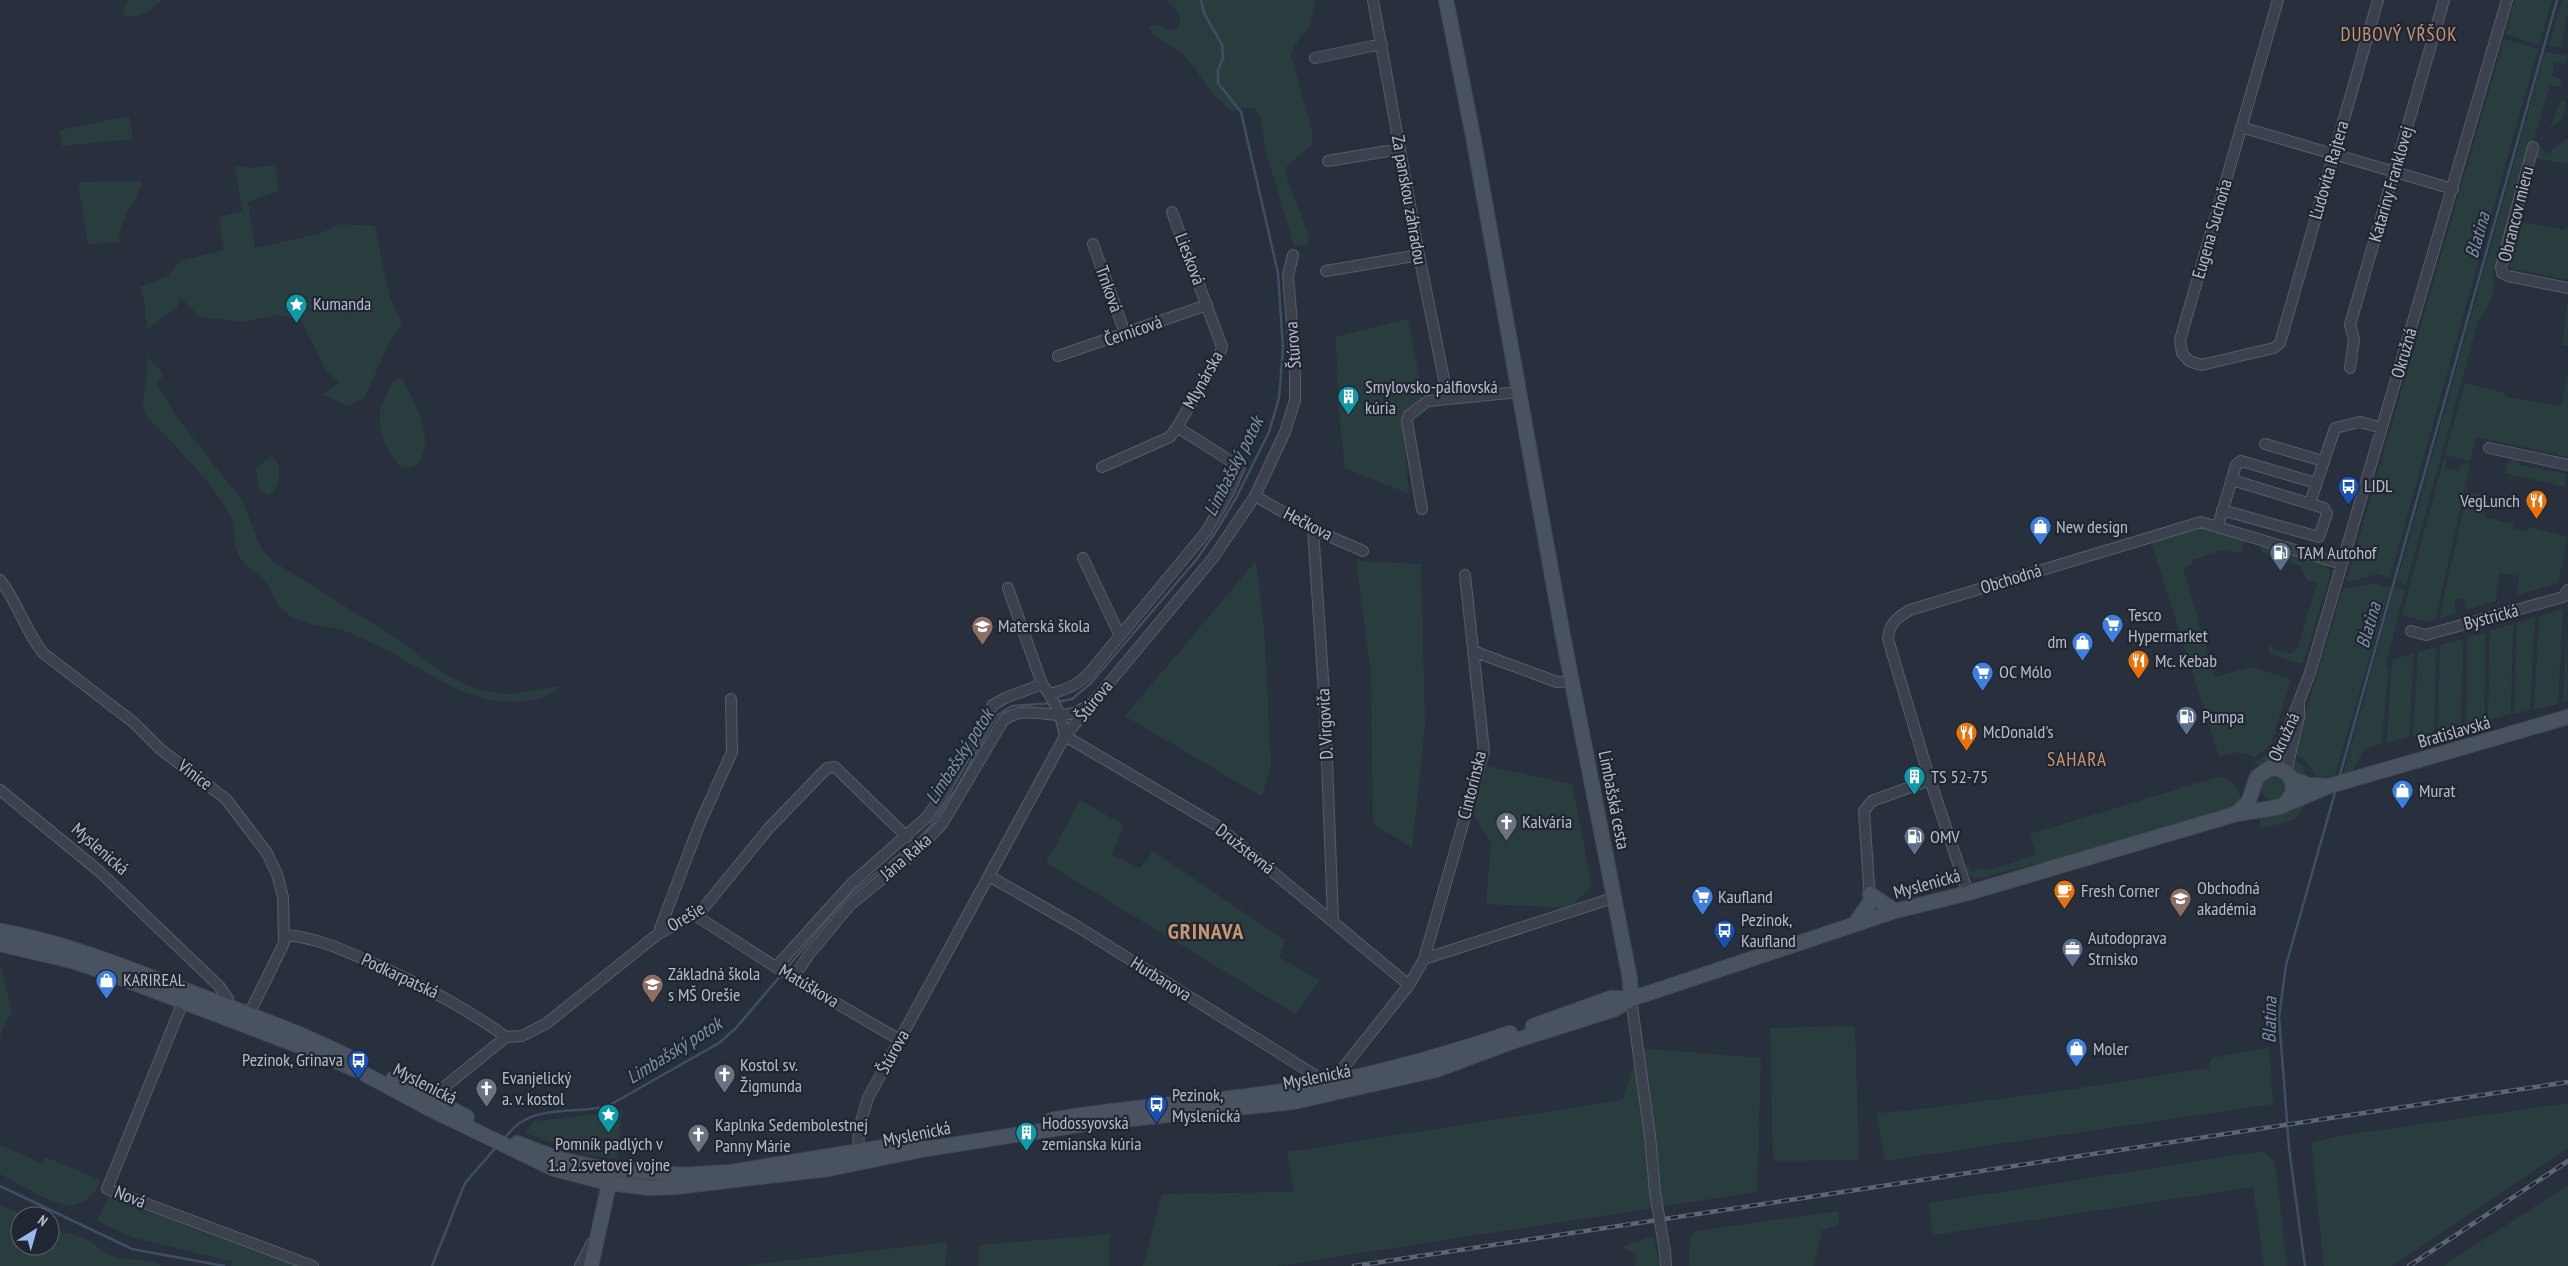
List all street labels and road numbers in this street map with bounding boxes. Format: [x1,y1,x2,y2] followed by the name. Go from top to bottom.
[2303,118,2354,222] street label: Ľudovíta Rajtera
[2363,123,2418,244] street label: Kataríny Franklovej
[1387,133,1432,266] street label: Za panskou záhradou
[2493,164,2538,264] street label: Obrancov mieru
[2186,176,2237,281] street label: Eugena Suchoňa
[1170,230,1211,288] street label: Liesková
[1090,262,1128,315] street label: Trnková
[1101,310,1165,351] street label: Černicová
[1279,321,1306,369] street label: Štúrova
[2385,325,2422,381] street label: Okružná
[1177,347,1228,413] street label: Mlynárska
[1280,502,1337,546] street label: Hečkova
[1978,558,2044,599] street label: Obchodná
[2461,598,2521,635] street label: Bystrická
[1070,675,1117,726] street label: Štúrova
[1311,688,1338,760] street label: D. Virgoviča
[2263,709,2304,765] street label: Okružná
[2415,710,2493,753] street label: Bratislavská
[1452,748,1491,821] street label: Cintorínska
[1594,749,1635,851] street label: Limbašská cesta
[173,754,217,795] street label: Vinice
[67,818,134,880] street label: Myslenická
[1211,818,1279,879] street label: Družstevná
[875,828,936,886] street label: Jána Raka
[1891,864,1963,903] street label: Myslenická
[663,896,709,937] street label: Orešie
[358,948,442,1003] street label: Podkarpatská
[1127,951,1196,1006] street label: Hurbanova
[775,959,844,1012] street label: Matúškova
[871,1026,914,1078] street label: Štúrova
[390,1058,461,1109] street label: Myslenická
[1281,1059,1353,1094] street label: Myslenická
[881,1116,953,1151] street label: Myslenická
[111,1180,149,1213] street label: Nová

